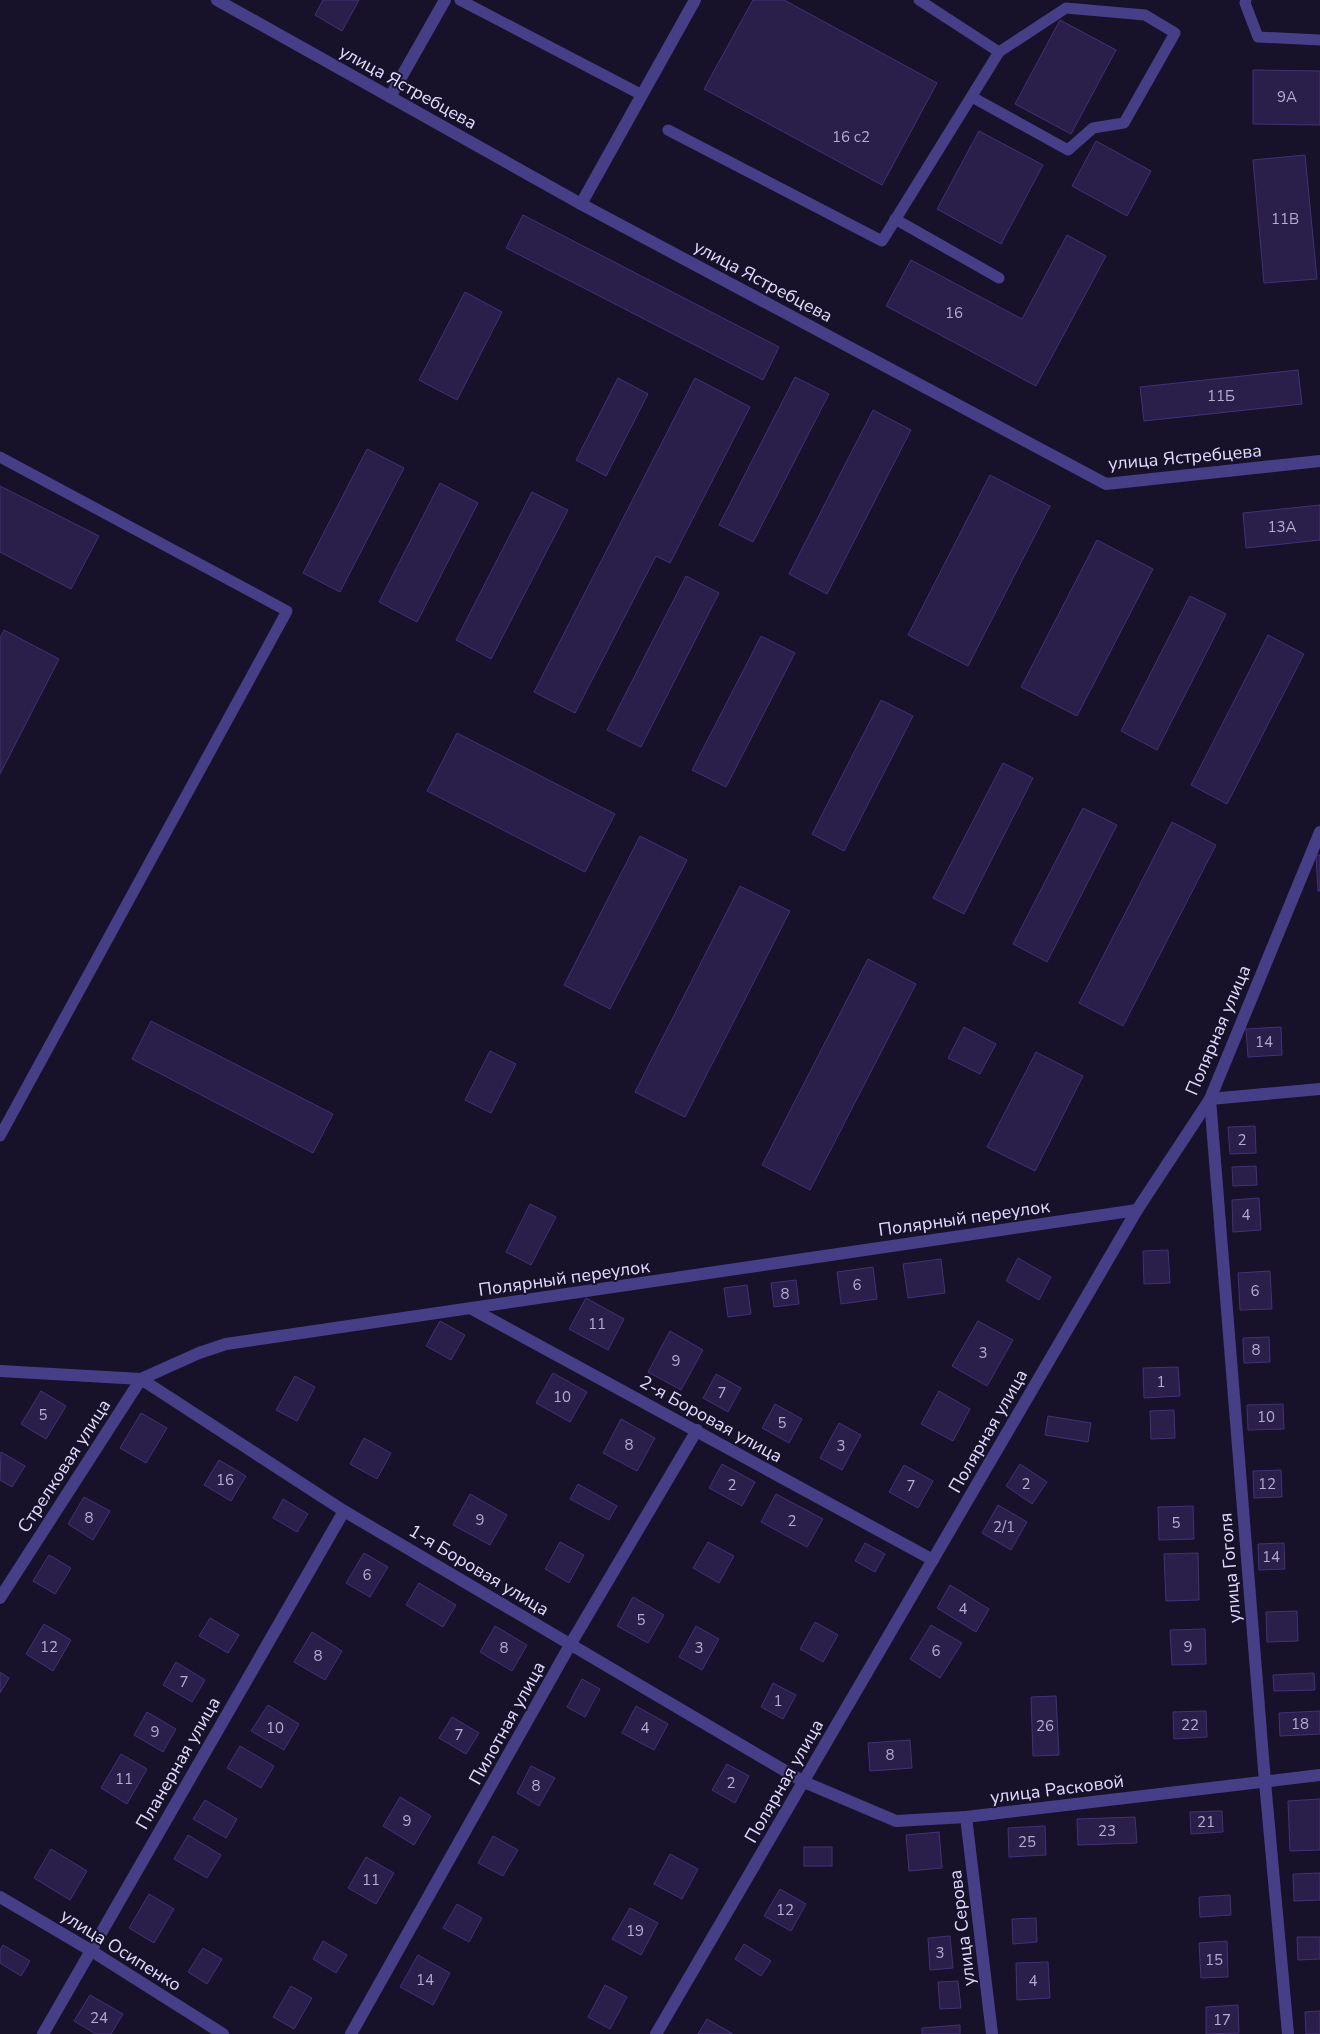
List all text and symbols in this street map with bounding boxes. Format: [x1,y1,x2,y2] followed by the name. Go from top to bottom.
[335,39,481,135] street label: улица Ястребцева
[1277,87,1297,107] house number: 9А
[832,127,870,147] house number: 16 с2
[1271,209,1299,229] house number: 11В
[689,234,837,328] street label: улица Ястребцева
[945,303,963,323] house number: 16
[1207,386,1235,406] house number: 11Б
[1107,438,1263,476] street label: улица Ястребцева
[1268,517,1297,537] house number: 13А
[1180,961,1256,1099] street label: Полярная улица
[1255,1032,1273,1052] house number: 14
[1237,1130,1247,1150] house number: 2
[877,1194,1052,1242] street label: Полярный переулок
[1241,1205,1251,1225] house number: 4
[477,1254,652,1302] street label: Полярный переулок
[852,1275,862,1295] house number: 6
[1250,1281,1260,1301] house number: 6
[780,1284,790,1304] house number: 8
[588,1314,606,1334] house number: 11
[1251,1340,1261,1360] house number: 8
[978,1343,988,1363] house number: 3
[671,1351,681,1371] house number: 9
[943,1365,1033,1497] street label: Полярная улица
[635,1370,787,1468] street label: 2-я Боровая улица
[1156,1372,1166,1392] house number: 1
[717,1383,727,1403] house number: 7
[553,1387,571,1407] house number: 10
[12,1395,116,1537] street label: Стрелковая улица
[38,1405,48,1425] house number: 5
[1257,1407,1275,1427] house number: 10
[777,1413,787,1433] house number: 5
[624,1435,634,1455] house number: 8
[836,1436,846,1456] house number: 3
[216,1470,234,1490] house number: 16
[1021,1474,1031,1494] house number: 2
[1258,1474,1276,1494] house number: 12
[727,1475,737,1495] house number: 2
[906,1476,916,1496] house number: 7
[84,1508,94,1528] house number: 8
[475,1510,485,1530] house number: 9
[787,1511,797,1531] house number: 2
[1213,1512,1247,1624] street label: улица Гоголя
[1171,1513,1181,1533] house number: 5
[993,1517,1015,1537] house number: 2/1
[404,1519,554,1621] street label: 1-я Боровая улица
[1262,1547,1280,1567] house number: 14
[362,1565,372,1585] house number: 6
[958,1599,968,1619] house number: 4
[636,1610,646,1630] house number: 5
[40,1637,58,1657] house number: 12
[1183,1637,1193,1657] house number: 9
[499,1638,509,1658] house number: 8
[694,1638,704,1658] house number: 3
[931,1641,941,1661] house number: 6
[313,1646,323,1666] house number: 8
[463,1657,551,1789] street label: Пилотная улица
[179,1672,189,1692] house number: 7
[773,1691,783,1711] house number: 1
[130,1692,226,1834] street label: Планерная улица
[1291,1714,1309,1734] house number: 18
[739,1715,829,1847] street label: Полярная улица
[1181,1715,1199,1735] house number: 22
[1036,1716,1054,1736] house number: 26
[266,1718,284,1738] house number: 10
[640,1718,650,1738] house number: 4
[150,1722,160,1742] house number: 9
[454,1725,464,1745] house number: 7
[885,1745,895,1765] house number: 8
[115,1769,133,1789] house number: 11
[989,1769,1125,1809] street label: улица Расковой
[726,1773,736,1793] house number: 2
[531,1776,541,1796] house number: 8
[402,1811,412,1831] house number: 9
[1197,1812,1215,1832] house number: 21
[1098,1821,1116,1841] house number: 23
[1018,1832,1036,1852] house number: 25
[943,1869,981,1987] street label: улица Серова
[362,1870,380,1890] house number: 11
[776,1900,794,1920] house number: 12
[56,1903,186,1997] street label: улица Осипенко
[626,1921,644,1941] house number: 19
[935,1943,945,1963] house number: 3
[1205,1950,1223,1970] house number: 15
[416,1970,434,1990] house number: 14
[1028,1971,1038,1991] house number: 4
[90,2008,108,2028] house number: 24
[1213,2010,1231,2030] house number: 17

